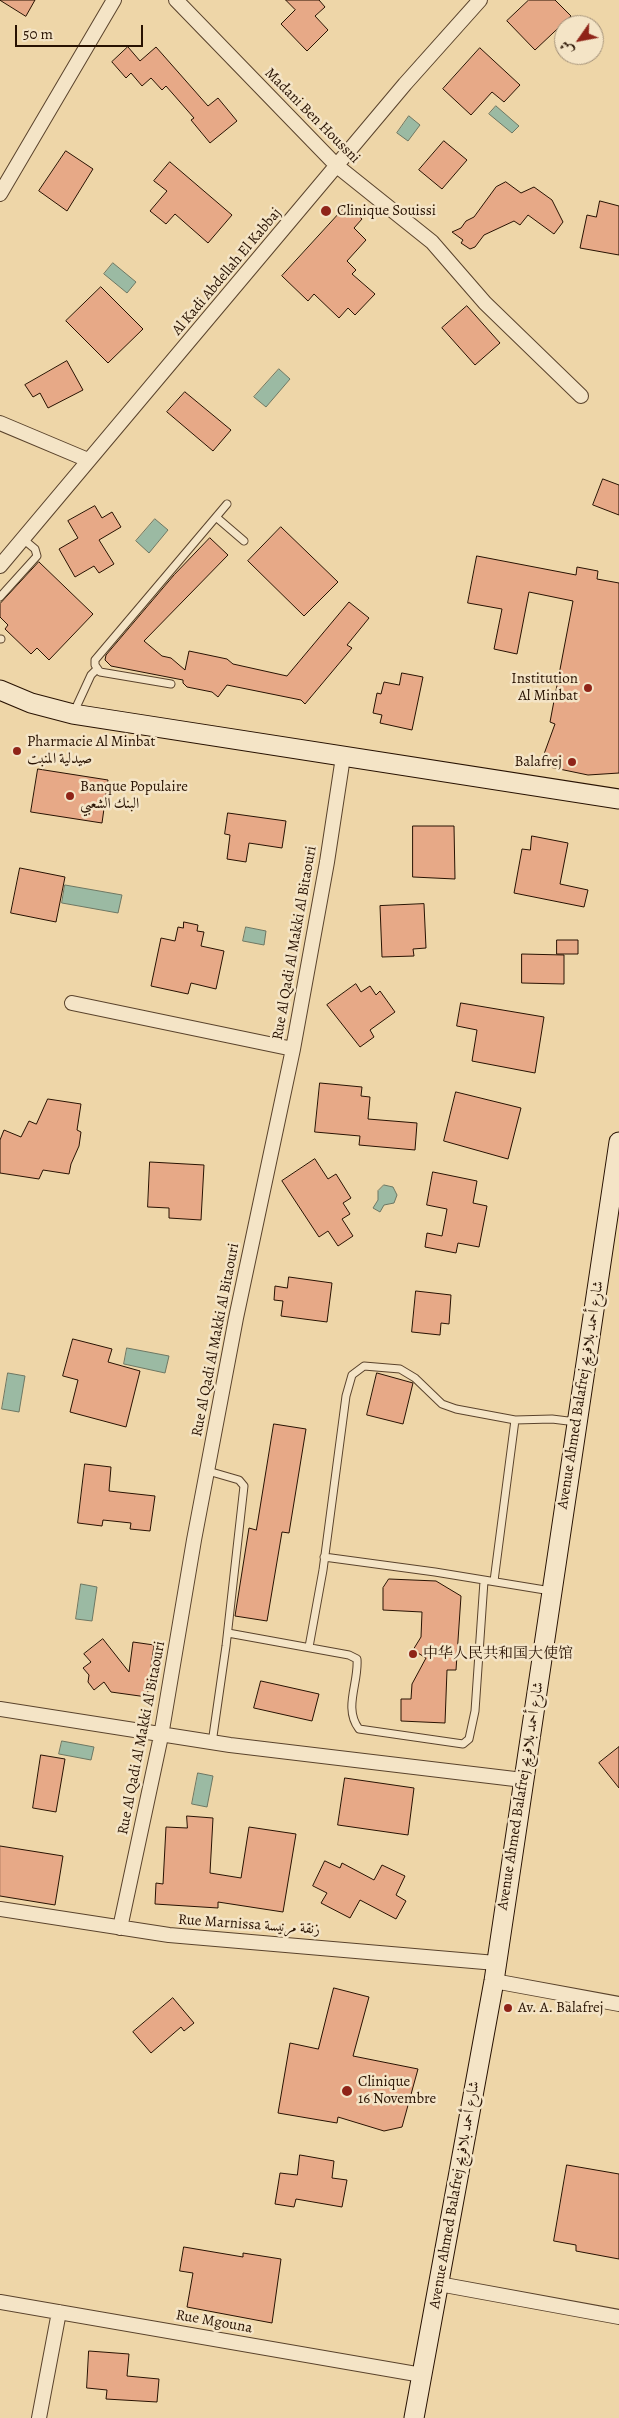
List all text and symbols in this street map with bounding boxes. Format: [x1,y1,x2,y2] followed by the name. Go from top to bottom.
[18,15,145,47] scale bar
[554,15,604,65] north arrow
[23,24,53,44] text: 50 m
[555,37,579,59] text: ش
[260,64,364,168] street label: Madani Ben Houssni
[337,202,436,220] place label: Clinique Souissi
[319,204,333,218] marker: Clinique Souissi
[169,205,285,339] street label: Al Kadi Abdellah El Kabbaj
[511,670,578,705] place label: Institution Al Minbat
[582,682,594,694] marker: Institution Al Minbat
[27,733,155,768] place label: Pharmacie Al Minbat صيدلية المنبت
[11,745,23,757] marker: Pharmacie Al Minbat صيدلية المنبت
[514,753,562,771] place label: Balafrej
[566,756,578,768] marker: Balafrej
[80,778,188,813] place label: Banque Populaire البنك الشعبي
[64,790,76,802] marker: Banque Populaire البنك الشعبي
[269,845,321,1041] street label: Rue Al Qadi Al Makki Al Bitaouri
[188,1242,244,1438] street label: Rue Al Qadi Al Makki Al Bitaouri
[554,1280,608,1510] street label: Avenue Ahmed Balafrej شارع أحمد بلافريج
[114,1640,170,1836] street label: Rue Al Qadi Al Makki Al Bitaouri
[423,1645,573,1663] place label: 中华人民共和国大使馆
[407,1648,419,1660] marker: 中华人民共和国大使馆
[494,1681,548,1911] street label: Avenue Ahmed Balafrej شارع أحمد بلافريج
[177,1911,321,1939] street label: Rue Marnissa زنقة مرنيسة
[518,1999,604,2017] place label: Av. A. Balafrej
[502,2002,514,2014] marker: Av. A. Balafrej
[358,2073,436,2108] place label: Clinique 16 Novembre
[426,2080,484,2310] street label: Avenue Ahmed Balafrej شارع أحمد بلافريج
[340,2084,354,2098] marker: Clinique 16 Novembre
[174,2306,254,2338] street label: Rue Mgouna

